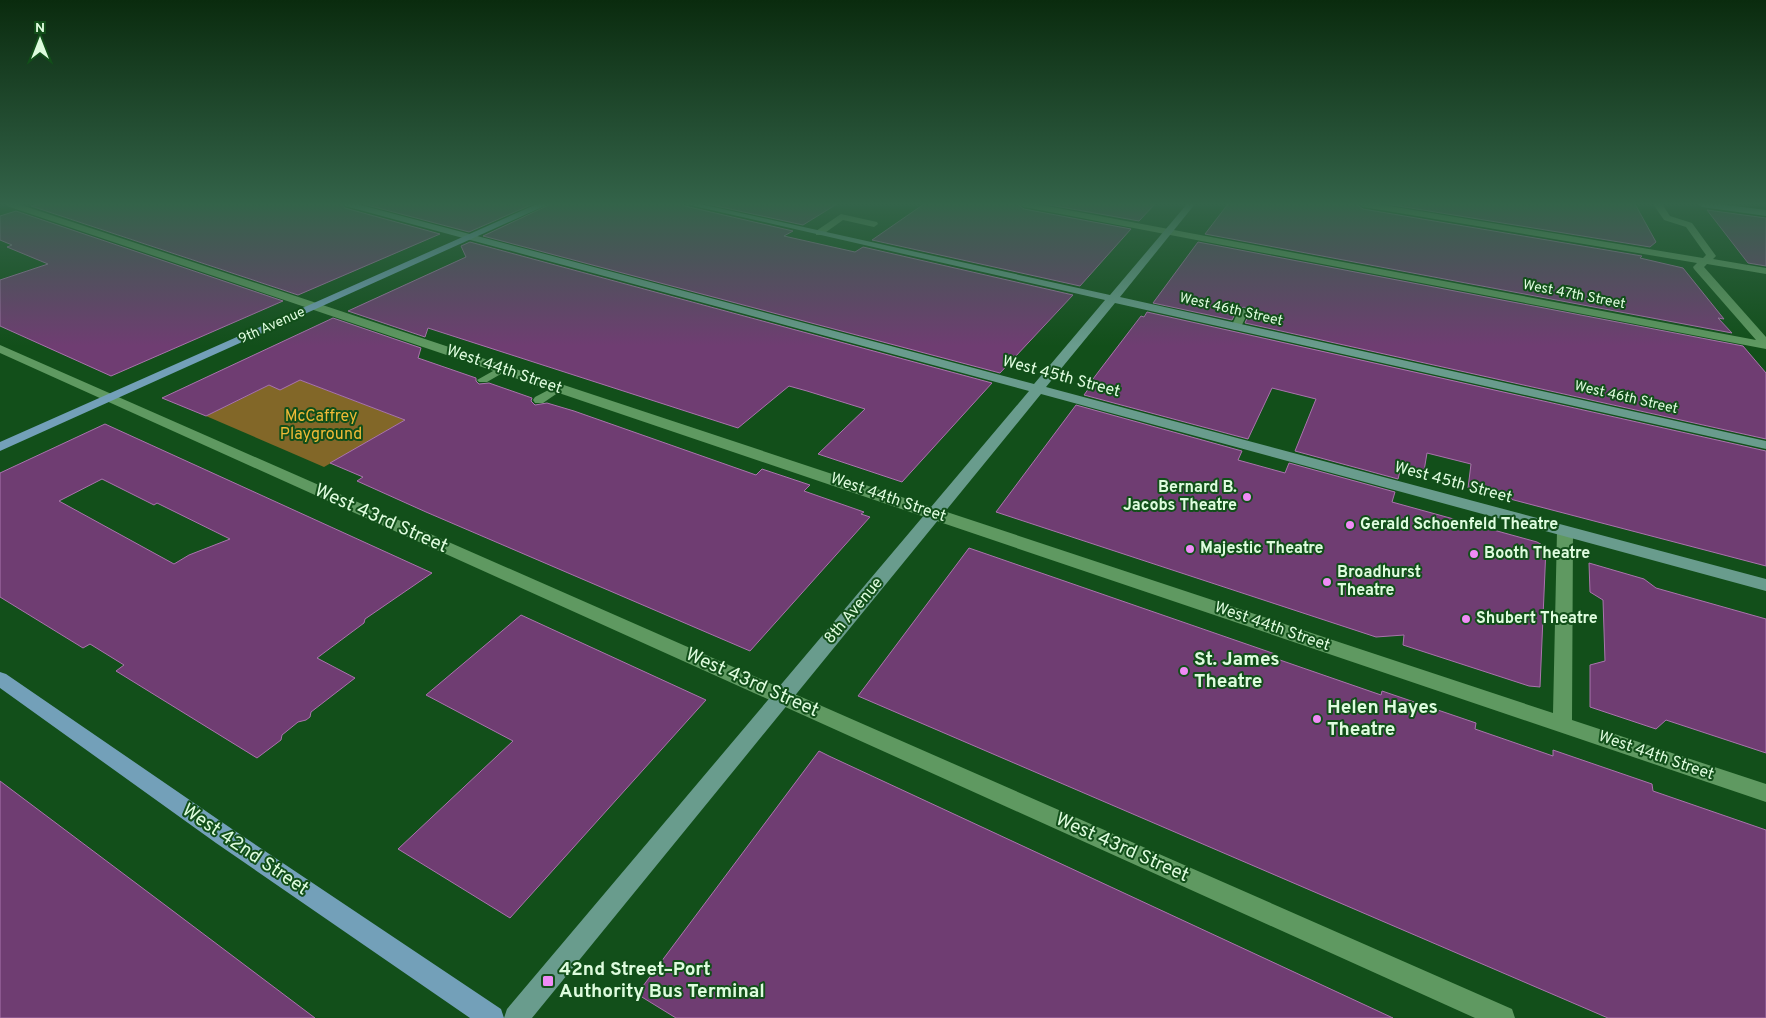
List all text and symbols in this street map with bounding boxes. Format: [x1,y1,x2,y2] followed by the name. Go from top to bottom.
[15,15,65,65] north arrow
[35,20,45,37] text: N
[1521,277,1627,313] street label: West 47th Street
[1178,290,1284,330] street label: West 46th Street
[236,304,308,348] street label: 9th Avenue
[443,341,565,399] street label: West 44th Street
[1000,352,1122,402] street label: West 45th Street
[1573,378,1679,418] street label: West 46th Street
[280,407,362,445] park label: McCaffrey Playground
[1392,458,1514,508] street label: West 45th Street
[827,469,949,527] street label: West 44th Street
[1123,478,1237,516] place label: Bernard B. Jacobs Theatre
[311,479,451,559] street label: West 43rd Street
[1241,491,1253,503] marker: Bernard B. Jacobs Theatre
[1360,515,1558,535] place label: Gerald Schoenfeld Theatre
[1344,519,1356,531] marker: Gerald Schoenfeld Theatre
[1200,539,1324,559] place label: Majestic Theatre
[1184,543,1196,555] marker: Majestic Theatre
[1484,544,1590,564] place label: Booth Theatre
[1468,548,1480,560] marker: Booth Theatre
[1337,563,1421,601] place label: Broadhurst Theatre
[820,574,888,648] street label: 8th Avenue
[1321,576,1333,588] marker: Broadhurst Theatre
[1211,598,1333,656] street label: West 44th Street
[1476,609,1598,629] place label: Shubert Theatre
[1460,613,1472,625] marker: Shubert Theatre
[682,643,822,723] street label: West 43rd Street
[1194,648,1280,694] place label: St. James Theatre
[1178,665,1190,677] marker: St. James Theatre
[1327,696,1438,742] place label: Helen Hayes Theatre
[1311,713,1323,725] marker: Helen Hayes Theatre
[1595,727,1717,785] street label: West 44th Street
[177,799,313,901] street label: West 42nd Street
[1052,808,1192,888] street label: West 43rd Street
[559,958,765,1004] place label: 42nd Street–Port Authority Bus Terminal
[541,974,555,988] marker: 42nd Street–Port Authority Bus Terminal

